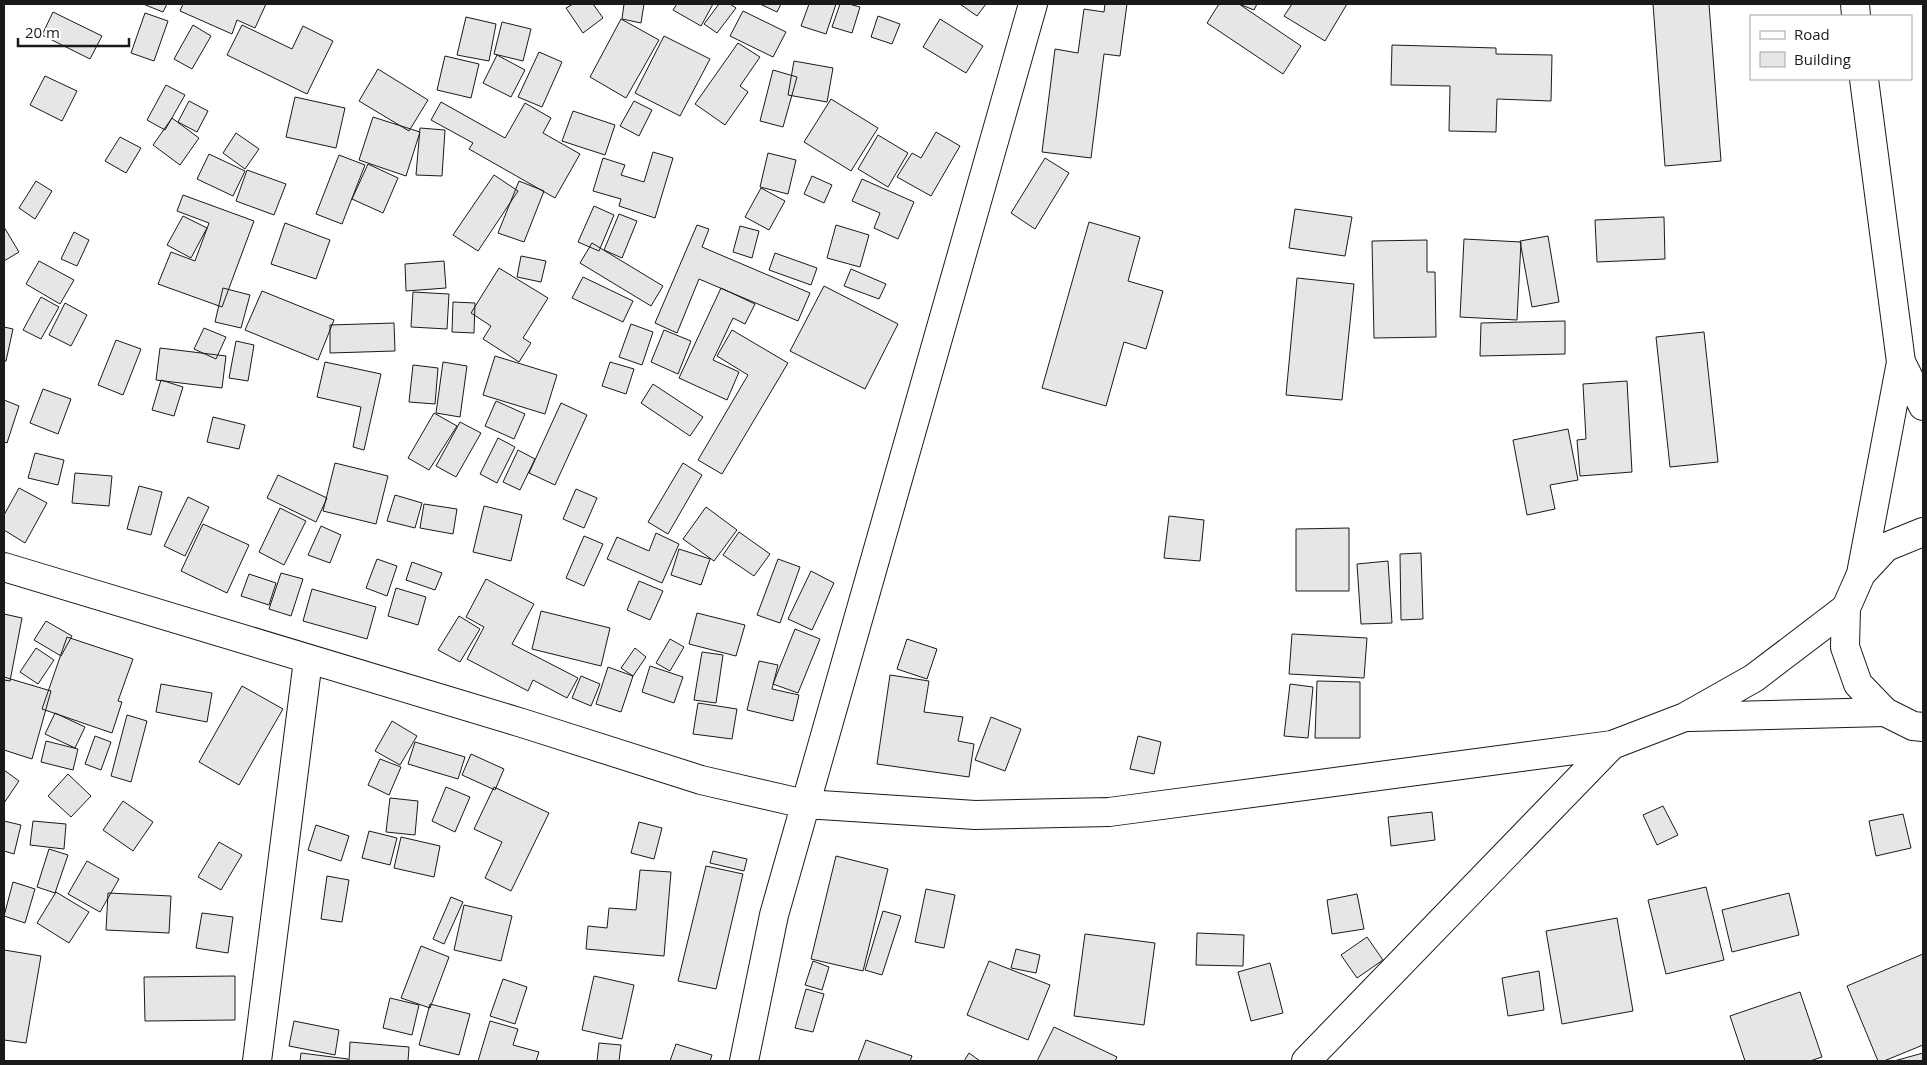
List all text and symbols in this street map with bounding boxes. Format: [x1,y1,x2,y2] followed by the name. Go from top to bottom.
[18,15,129,47] scale bar
[1750,15,1912,80] legend
[25,22,60,42] text: 20 m
[1794,24,1830,44] text: Road
[1794,49,1851,69] text: Building

